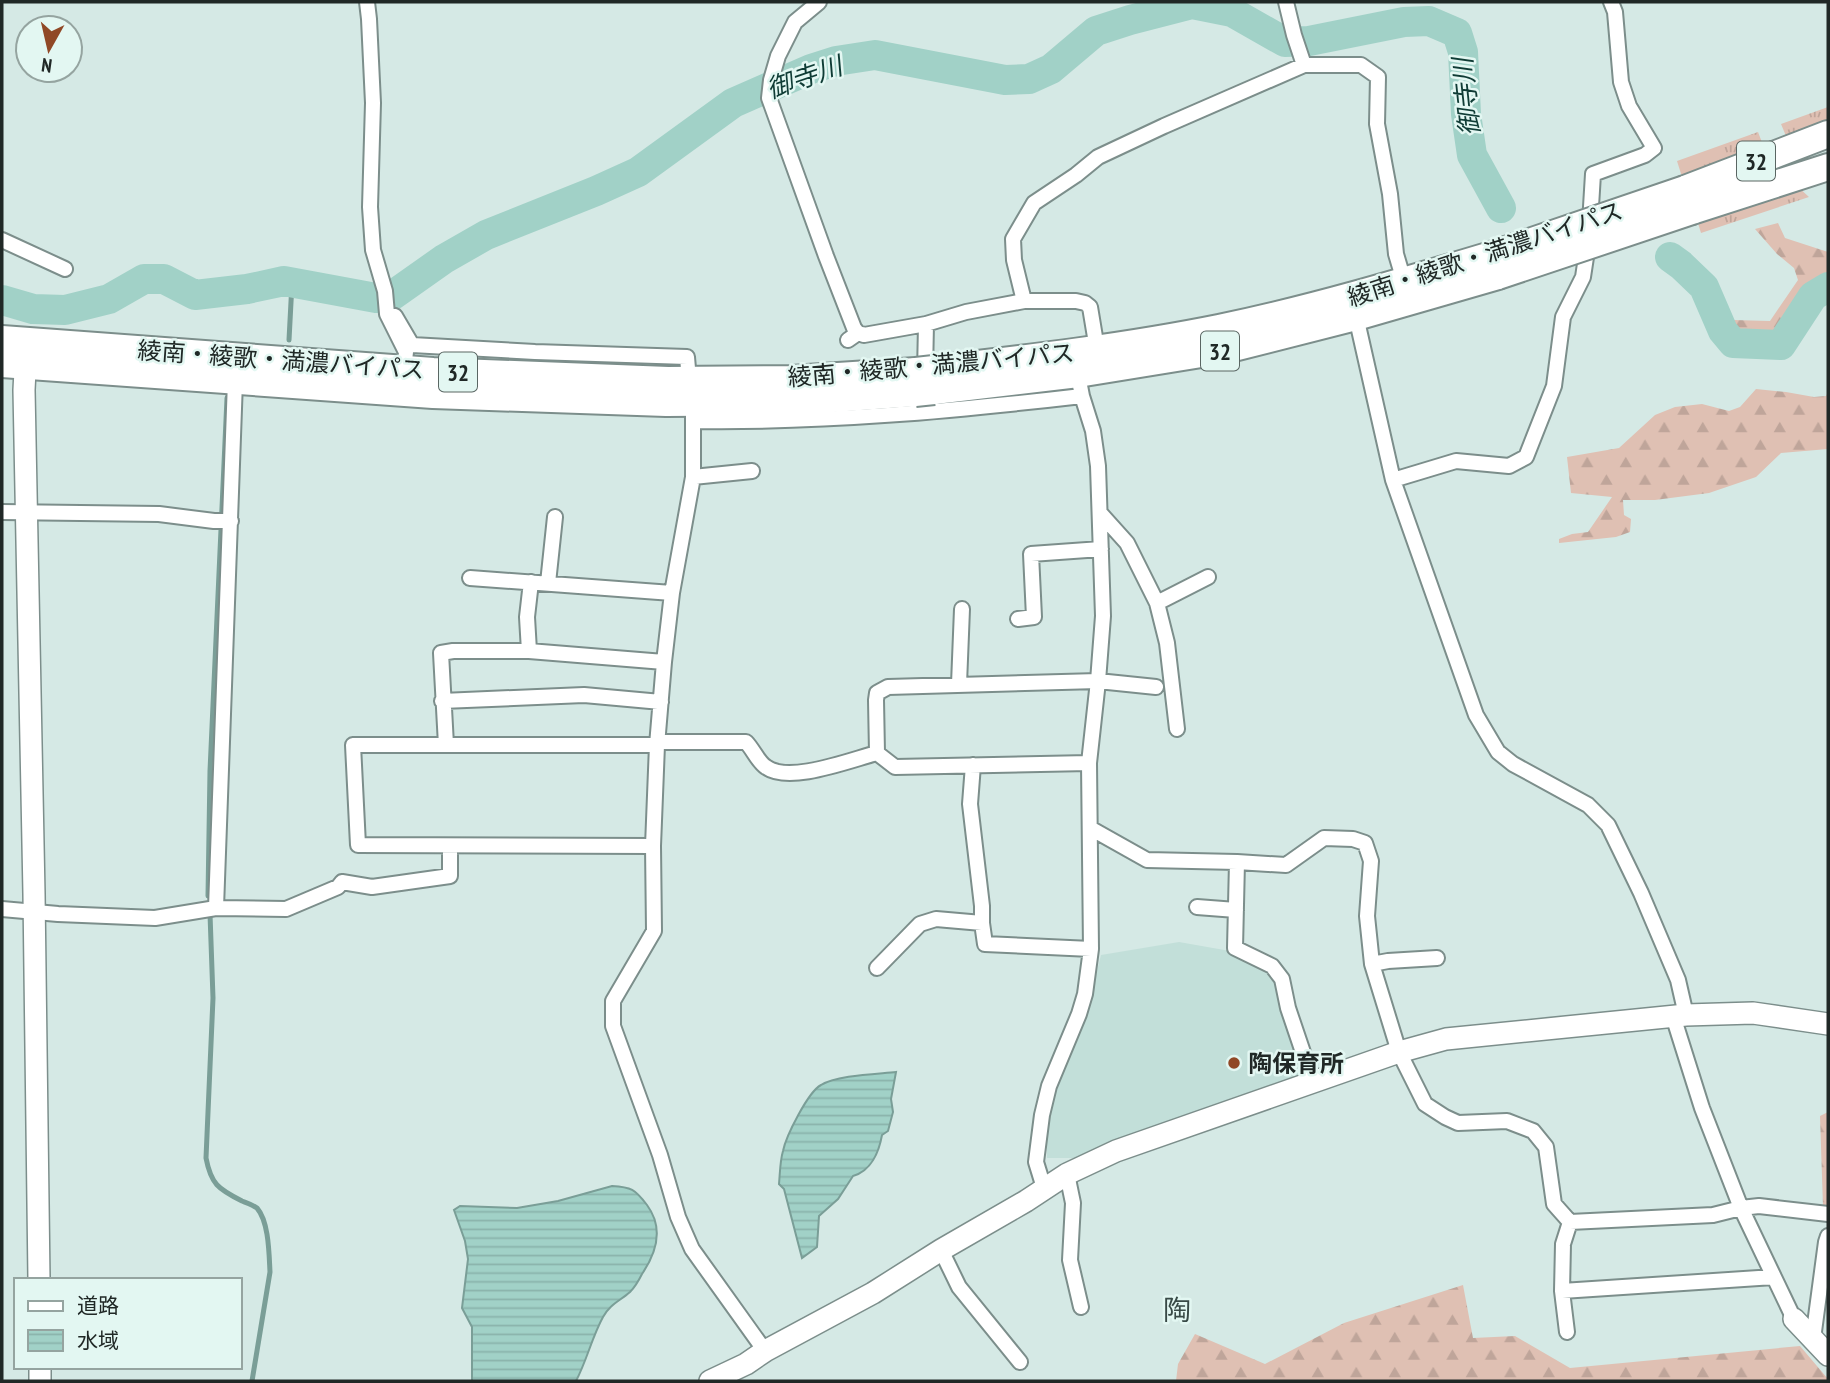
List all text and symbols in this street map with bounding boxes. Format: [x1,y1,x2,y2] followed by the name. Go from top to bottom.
[14,14,84,84] north arrow
[762,48,849,105] water label: 御寺川
[40,53,53,78] text: N
[1445,54,1486,138] water label: 御寺川
[1737,142,1775,180] road number: 32
[1343,195,1627,313] street label: 綾南・綾歌・満濃バイパス
[1201,332,1239,370] road number: 32
[137,335,425,385] street label: 綾南・綾歌・満濃バイパス
[786,337,1076,393] street label: 綾南・綾歌・満濃バイパス
[439,352,477,392] road number: 32
[1248,1048,1344,1079] place label: 陶保育所
[1226,1055,1242,1071] marker: 陶保育所
[14,1278,242,1369] legend
[1163,1291,1191,1328] district label: 陶
[77,1292,119,1319] text: 道路
[77,1327,119,1354] text: 水域

